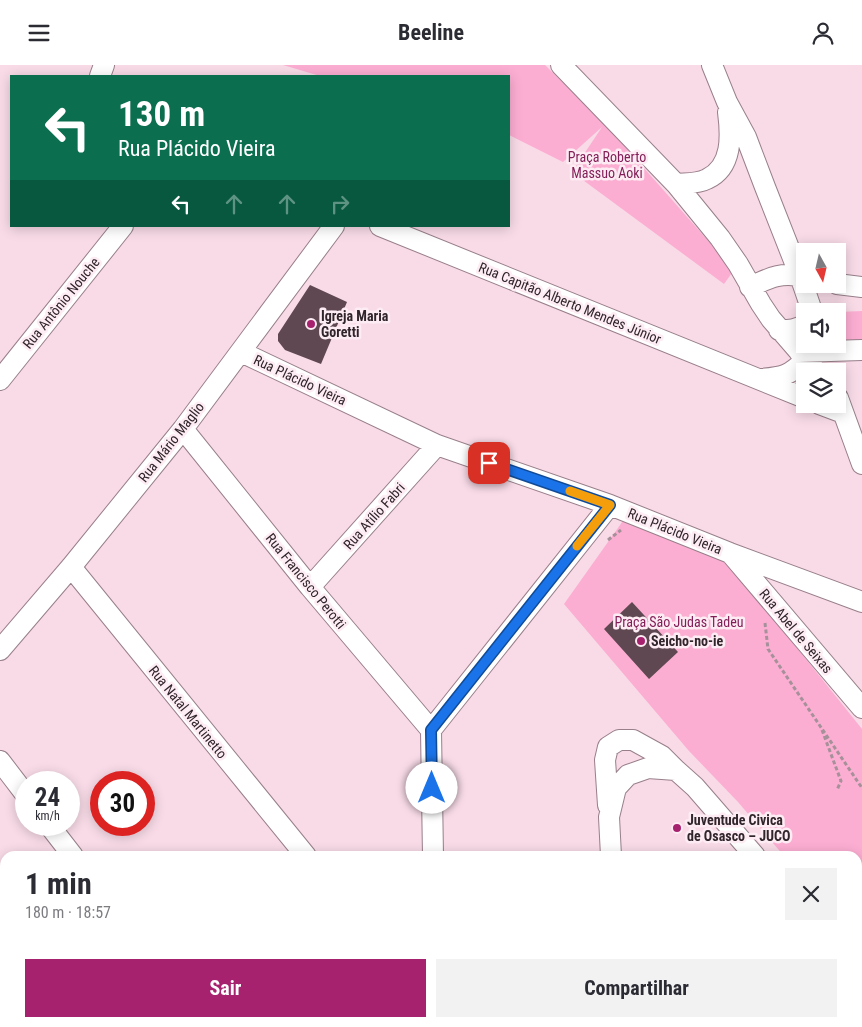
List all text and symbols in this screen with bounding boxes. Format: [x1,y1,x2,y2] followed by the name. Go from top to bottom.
[25,19,53,47] icon: menu
[809,19,837,47] icon: person
[398,20,464,45] text: Beeline
[118,94,205,135] text: 130 m
[35,95,100,160] icon: left
[118,136,275,161] text: Rua Plácido Vieira
[568,149,646,181] park label: Praça Roberto Massuo Aoki
[167,190,195,218] icon: left
[220,190,248,218] icon: ahead
[273,190,301,218] icon: ahead
[326,190,354,218] icon: right
[796,243,846,293] north arrow
[796,243,846,413] map controls
[19,254,103,352] street label: Rua Antônio Nouche
[476,259,664,347] street label: Rua Capitão Alberto Mendes Júnior
[796,303,846,353] button: sound
[321,308,389,340] place label: Igreja Maria Goretti
[305,318,317,330] marker: Igreja Maria Goretti
[251,352,349,408] street label: Rua Plácido Vieira
[796,363,846,413] button: layers
[135,399,207,485] street label: Rua Mário Maglio
[468,442,510,484] pin
[475,449,503,477] icon: arrive
[340,480,408,552] street label: Rua Atílio Fabri
[626,505,724,557] street label: Rua Plácido Vieira
[263,530,349,632] street label: Rua Francisco Perotti
[756,586,836,676] street label: Rua Abel de Seixas
[614,614,744,630] park label: Praça São Judas Tadeu
[651,633,724,649] place label: Seicho-no-ie
[635,635,647,647] marker: Seicho-no-ie
[146,662,230,762] street label: Rua Natal Martinetto
[405,761,457,813] position arrow
[90,771,155,836] speed limit sign: 30
[35,783,60,812] text: 24
[35,809,60,823] text: km/h
[687,812,790,844] place label: Juventude Civica de Osasco – JUCO
[671,822,683,834] marker: Juventude Civica de Osasco – JUCO
[25,866,92,901] text: 1 min
[785,868,837,920] button: close
[25,903,111,922] text: 180 m · 18:57
[25,959,426,1017] button: Sair
[436,959,837,1017] button: Compartilhar

